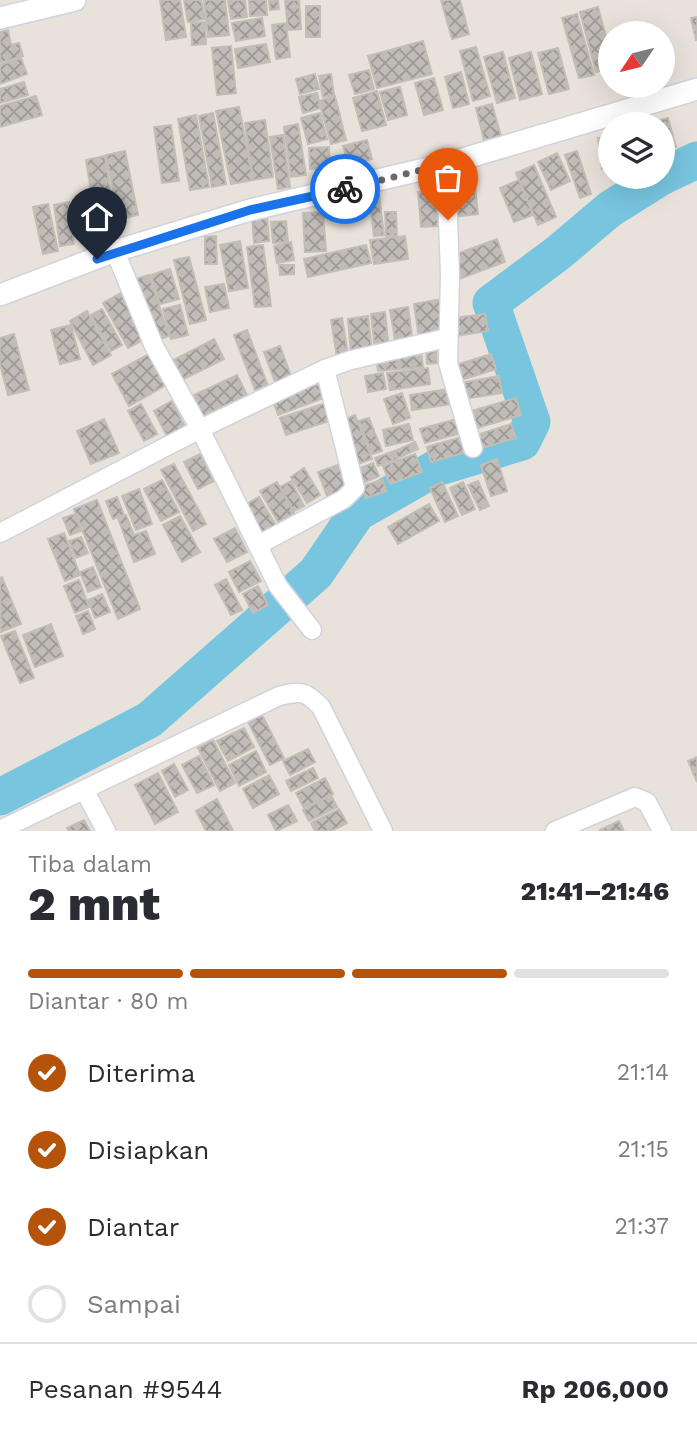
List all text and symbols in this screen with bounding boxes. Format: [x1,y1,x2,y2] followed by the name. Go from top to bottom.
[598,21,676,98] north arrow
[598,21,675,189] map controls
[598,112,675,189] button: layers
[418,148,478,220] pin
[310,154,380,224] courier
[429,159,467,197] icon: bag
[326,170,364,208] icon: bike
[67,187,127,259] pin
[78,198,116,236] icon: home
[28,851,152,878] text: Tiba dalam
[521,876,669,906] text: 21:41–21:46
[28,877,160,931] text: 2 mnt
[28,988,188,1015] text: Diantar · 80 m
[28,1054,66,1092] icon: check
[87,1058,195,1088] text: Diterima
[617,1059,669,1086] text: 21:14
[28,1131,66,1169] icon: check
[87,1135,209,1165] text: Disiapkan
[617,1136,669,1163] text: 21:15
[28,1208,66,1246] icon: check
[87,1212,179,1242] text: Diantar
[614,1213,669,1240] text: 21:37
[87,1289,181,1319] text: Sampai
[28,1374,222,1404] text: Pesanan #9544
[522,1374,669,1404] text: Rp 206,000

